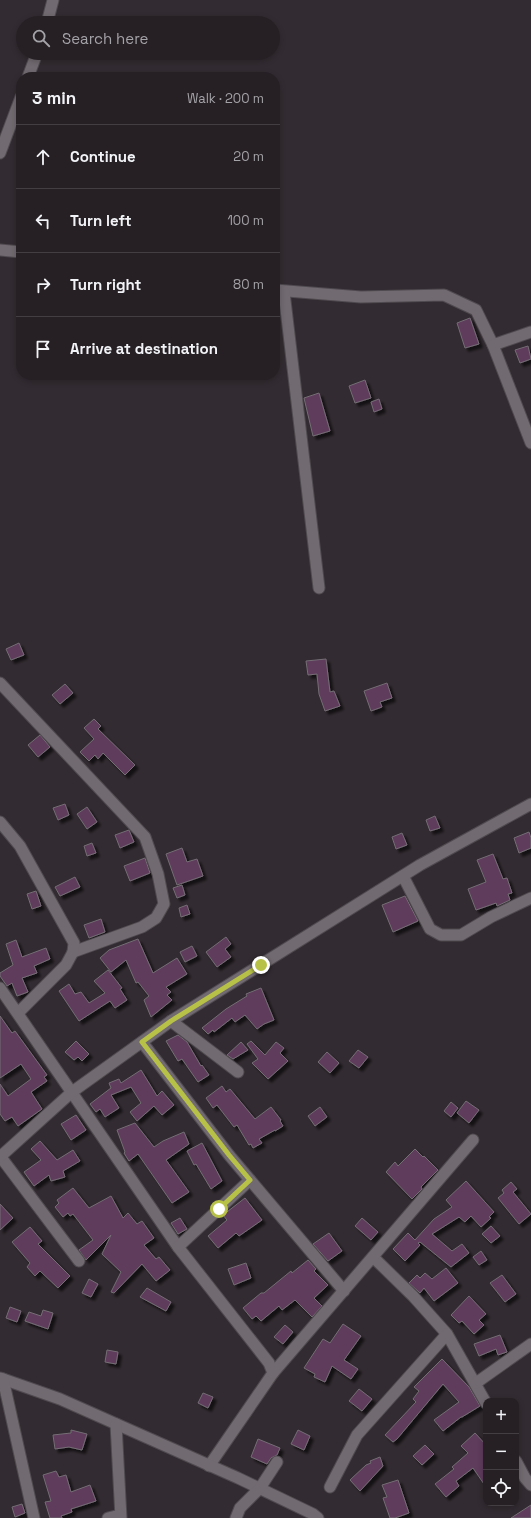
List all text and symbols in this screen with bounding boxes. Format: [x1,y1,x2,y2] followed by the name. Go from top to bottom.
[16,16,280,60] search box
[30,27,52,49] icon: search
[62,29,148,48] text: Search here
[32,87,76,109] text: 3 min
[187,90,264,107] text: Walk · 200 m
[32,146,54,168] icon: ahead
[70,147,136,166] text: Continue
[233,148,264,165] text: 20 m
[32,210,54,232] icon: left
[70,211,132,230] text: Turn left
[227,212,264,229] text: 100 m
[32,274,54,296] icon: right
[70,275,141,294] text: Turn right
[233,276,264,293] text: 80 m
[32,338,54,360] icon: arrive
[70,339,218,358] text: Arrive at destination
[252,956,270,974] route end
[210,1200,228,1218] route start
[483,1398,519,1506] map controls
[483,1398,519,1434] button: +
[483,1434,519,1470] button: −
[483,1470,519,1506] button: locate

